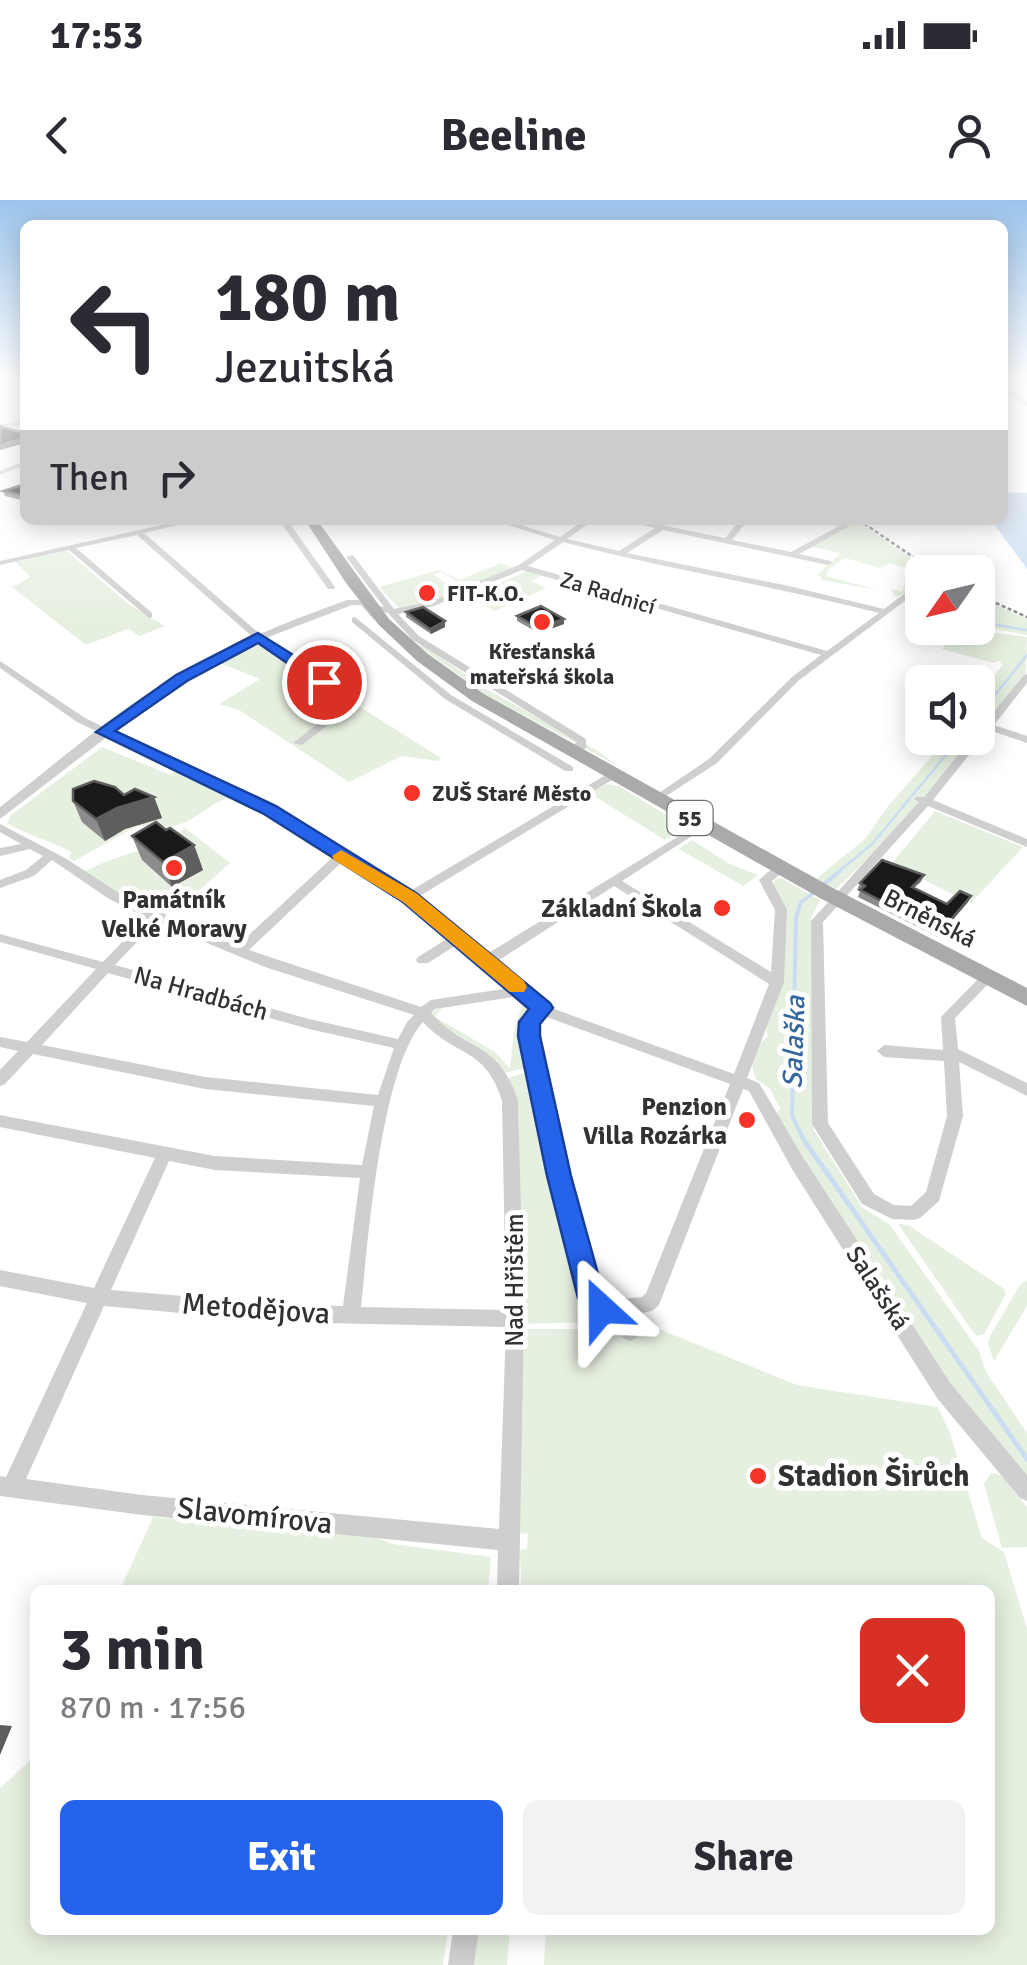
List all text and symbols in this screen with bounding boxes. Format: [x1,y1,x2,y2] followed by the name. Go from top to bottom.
[50,12,143,59] text: 17:53
[30,108,85,163] icon: back
[440,108,587,163] text: Beeline
[942,108,997,163] icon: person
[215,254,400,340] text: 180 m
[50,260,180,390] icon: left
[215,340,395,395] text: Jezuitská
[149,450,204,505] icon: right
[50,454,129,501] text: Then
[905,555,995,645] north arrow
[905,555,995,755] map controls
[557,566,659,620] street label: Za Radnicí
[447,580,524,607] place label: FIT-K.O.
[416,582,438,604] marker: FIT-K.O.
[531,611,553,633] marker: Křesťanská mateřská škola
[470,638,614,690] place label: Křesťanská mateřská škola
[282,640,367,725] pin
[297,655,352,710] icon: arrive
[905,665,995,755] button: sound
[432,780,591,807] place label: ZUŠ Staré Město
[401,782,423,804] marker: ZUŠ Staré Město
[668,801,712,835] road number: 55
[163,857,185,879] marker: Památník Velké Moravy
[878,882,982,954] street label: Brněnská
[101,884,247,944] place label: Památník Velké Moravy
[541,893,702,924] place label: Základní Škola
[711,897,733,919] marker: Základní Škola
[130,959,272,1027] street label: Na Hradbách
[775,994,813,1089] water label: Salaška
[583,1091,727,1151] place label: Penzion Villa Rozárka
[736,1109,758,1131] marker: Penzion Villa Rozárka
[499,1213,530,1347] street label: Nad Hřištěm
[839,1240,917,1336] street label: Salašská
[550,1257,654,1361] position arrow
[181,1285,331,1333] street label: Metodějova
[778,1456,969,1495] place label: Stadion Širůch
[747,1465,769,1487] marker: Stadion Širůch
[176,1489,334,1543] street label: Slavomírova
[60,1613,205,1687] text: 3 min
[860,1618,965,1723] button: close
[60,1688,246,1727] text: 870 m · 17:56
[60,1800,503,1915] button: Exit
[523,1800,965,1915] button: Share

